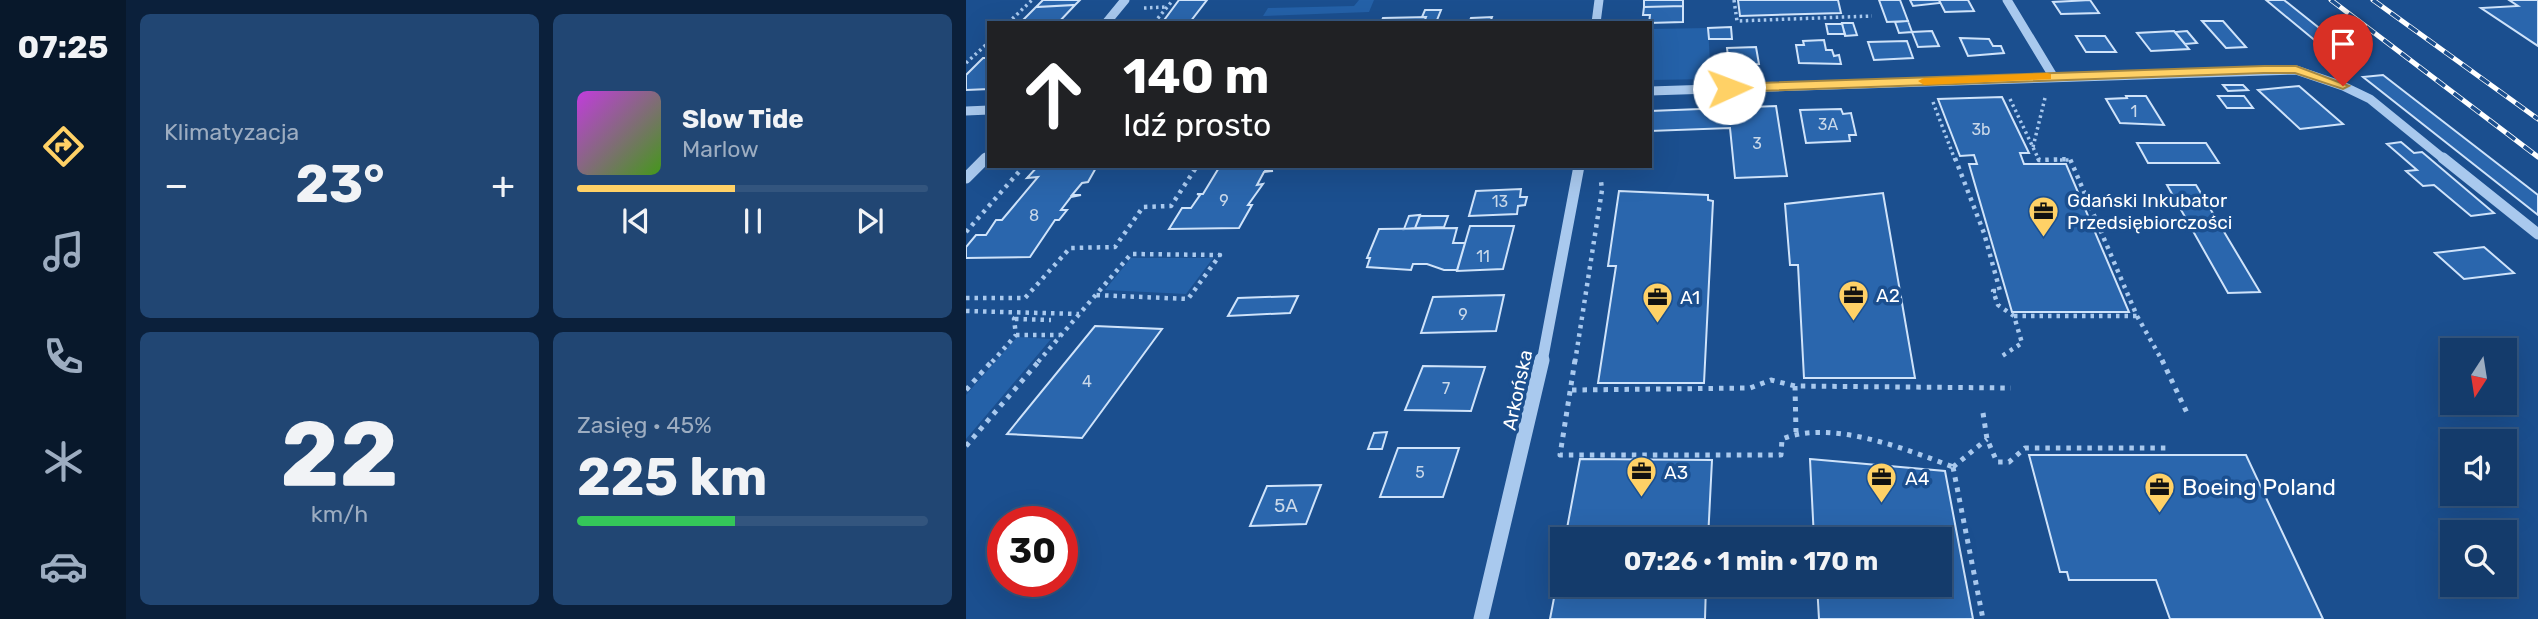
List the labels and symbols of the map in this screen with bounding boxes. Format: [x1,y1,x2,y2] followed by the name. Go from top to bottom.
[2313,14,2373,86] pin
[1692,51,1766,125] position arrow
[2131,102,2137,121] house number: 1
[1818,115,1838,134] house number: 3A
[1971,120,1991,139] house number: 3b
[1752,134,1762,153] house number: 3
[2067,189,2232,234] place label: Gdański Inkubator Przedsiębiorczości
[1219,191,1229,210] house number: 9
[1492,192,1508,211] house number: 13
[2027,194,2061,238] office icon: Gdański Inkubator Przedsiębiorczości
[1029,206,1039,225] house number: 8
[1476,247,1490,266] house number: 11
[1836,278,1870,322] office icon: A2
[1640,280,1674,324] office icon: A1
[1876,284,1900,307] place label: A2
[1680,286,1700,309] place label: A1
[1458,305,1468,324] house number: 9
[2440,338,2516,415] north arrow
[1498,348,1537,432] street label: Arkońska
[1082,372,1092,391] house number: 4
[1442,379,1450,398] house number: 7
[1624,455,1658,499] office icon: A3
[1664,461,1688,484] place label: A3
[1865,461,1899,505] office icon: A4
[1415,463,1425,482] house number: 5
[1905,467,1930,490] place label: A4
[2142,470,2176,514] office icon: Boeing Poland
[2182,473,2336,501] place label: Boeing Poland
[1274,494,1298,517] house number: 5A
[987,506,1078,597] speed limit sign: 30

